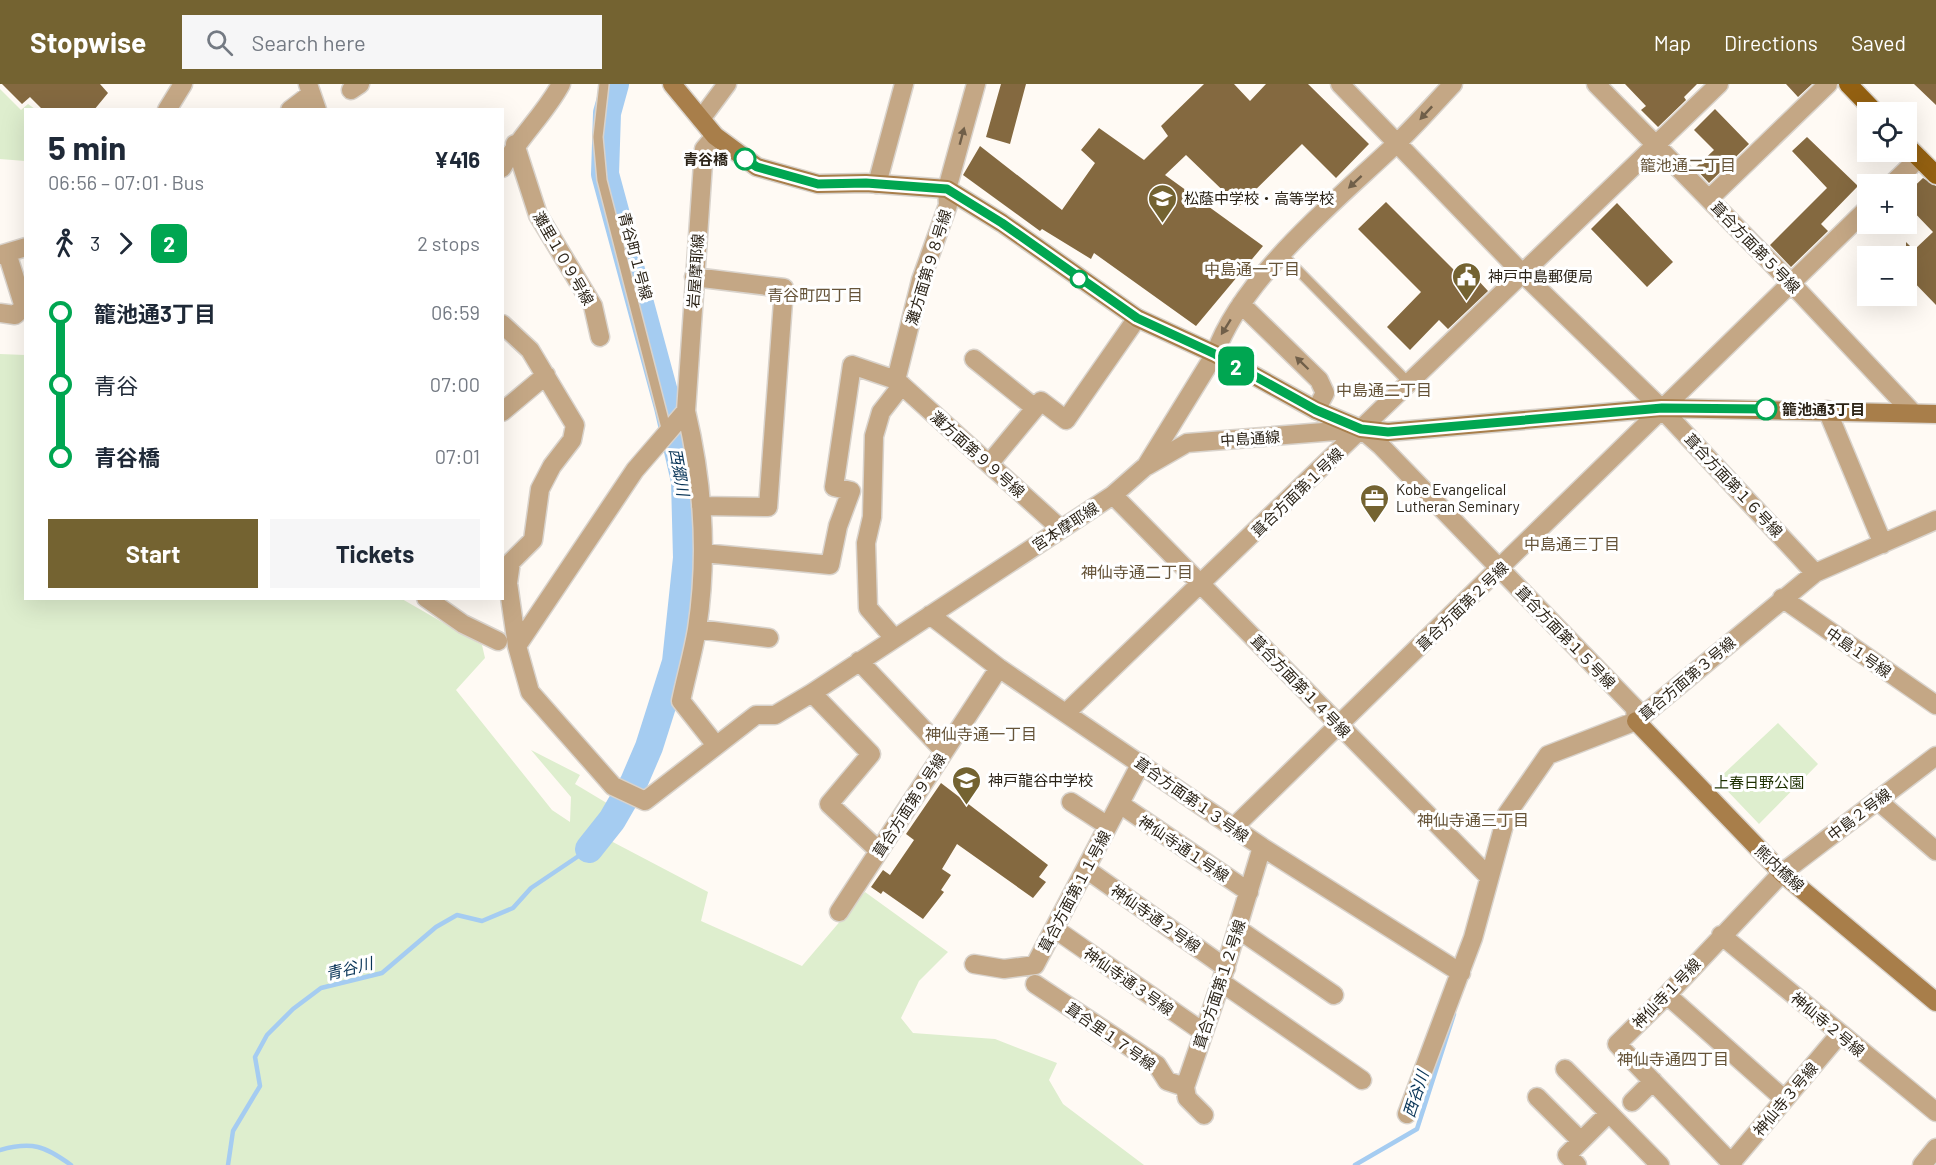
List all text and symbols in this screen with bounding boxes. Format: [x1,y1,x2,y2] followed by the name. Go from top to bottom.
[182,15,602,69] search box
[30,25,146,59] text: Stopwise
[203,26,236,59] icon: search
[251,29,366,55] text: Search here
[1654,30,1691,55] text: Map
[1724,30,1818,55] text: Directions
[1851,30,1906,55] text: Saved
[1857,102,1917,306] map controls
[1857,102,1917,162] button: locate
[1419,106,1433,120] one-way arrow
[48,127,126,167] text: 5 min
[957,127,967,146] one-way arrow
[434,146,480,172] text: ¥416
[734,148,756,170] marker: 青谷橋
[683,150,729,168] place label: 青谷橋
[1640,155,1736,174] district label: 籠池通二丁目
[48,170,204,194] text: 06:56 – 07:01 · Bus
[1857,174,1917,234] button: +
[1348,175,1363,188] one-way arrow
[1147,182,1179,224] school or university icon: 松蔭中学校・高等学校
[1184,189,1334,207] place label: 松蔭中学校・高等学校
[1708,198,1804,296] street label: 葺合方面第５号線
[902,207,954,327] street label: 灘方面第９８号線
[530,208,598,308] street label: 灘里１０９号線
[616,210,656,302] street label: 青谷町１号線
[48,227,81,260] icon: walk
[109,227,142,260] icon: forward
[90,231,100,255] text: 3
[163,231,175,256] text: 2
[417,231,480,255] text: 2 stops
[683,233,707,309] street label: 岩屋摩耶線
[1857,246,1917,306] button: −
[1204,259,1300,278] district label: 中島通一丁目
[1451,260,1483,302] public building icon: 神戸中島郵便局
[1488,267,1593,285] place label: 神戸中島郵便局
[1070,270,1088,288] unlabelled marker
[767,285,863,304] district label: 青谷町四丁目
[94,300,216,326] text: 籠池通3丁目
[431,300,480,324] text: 06:59
[1221,319,1232,335] one-way arrow
[1216,346,1256,386] line badge: 2
[1230,354,1242,379] text: 2
[1295,357,1309,371] one-way arrow
[94,372,138,398] text: 青谷
[430,372,480,396] text: 07:00
[1336,380,1432,399] district label: 中島通二丁目
[1755,398,1777,420] marker: 籠池通3丁目
[1782,400,1865,418] place label: 籠池通3丁目
[927,407,1029,501] street label: 灘方面第９９号線
[1219,427,1281,449] street label: 中島通線
[1681,429,1787,541] street label: 葺合方面第１６号線
[94,444,160,470] text: 青谷橋
[435,444,480,468] text: 07:01
[1248,444,1346,540] street label: 葺合方面第１号線
[666,447,694,499] water label: 西郷川
[1396,480,1520,515] place label: Kobe Evangelical Lutheran Seminary
[1359,482,1391,524] office icon: Kobe Evangelical Lutheran Seminary
[1029,498,1101,554] street label: 宮本摩耶線
[48,519,258,588] button: Start
[270,519,480,588] button: Tickets
[1524,534,1620,553] district label: 中島通三丁目
[1413,558,1511,654] street label: 葺合方面第２号線
[1081,562,1193,581] district label: 神仙寺通二丁目
[1513,582,1619,692] street label: 葺合方面第１５号線
[1823,623,1895,681] street label: 中島１号線
[1248,631,1354,741] street label: 葺合方面第１４号線
[1635,633,1739,723] street label: 葺合方面第３号線
[925,724,1037,743] district label: 神仙寺通一丁目
[869,750,949,860] street label: 葺合方面第９号線
[1132,753,1252,845] street label: 葺合方面第１３号線
[951,764,983,806] school or university icon: 神戸龍谷中学校
[988,771,1093,789] place label: 神戸龍谷中学校
[1714,773,1804,791] park label: 上春日野公園
[1824,784,1894,844] street label: 中島２号線
[1417,810,1529,829] district label: 神仙寺通三丁目
[1135,811,1233,885] street label: 神仙寺通１号線
[1034,827,1114,955] street label: 葺合方面第１１号線
[1752,841,1808,895] street label: 熊内橋線
[1108,881,1204,955] street label: 神仙寺通２号線
[1190,917,1248,1051] street label: 葺合方面第１２号線
[1081,944,1177,1018] street label: 神仙寺通３号線
[323,952,377,983] water label: 青谷川
[1628,954,1704,1032] street label: 神仙寺１号線
[1788,988,1868,1060] street label: 神仙寺２号線
[1063,999,1159,1073] street label: 葺合里１７号線
[1617,1049,1729,1068] district label: 神仙寺通四丁目
[1749,1059,1821,1139] street label: 神仙寺３号線
[1399,1066,1432,1120] water label: 西谷川

